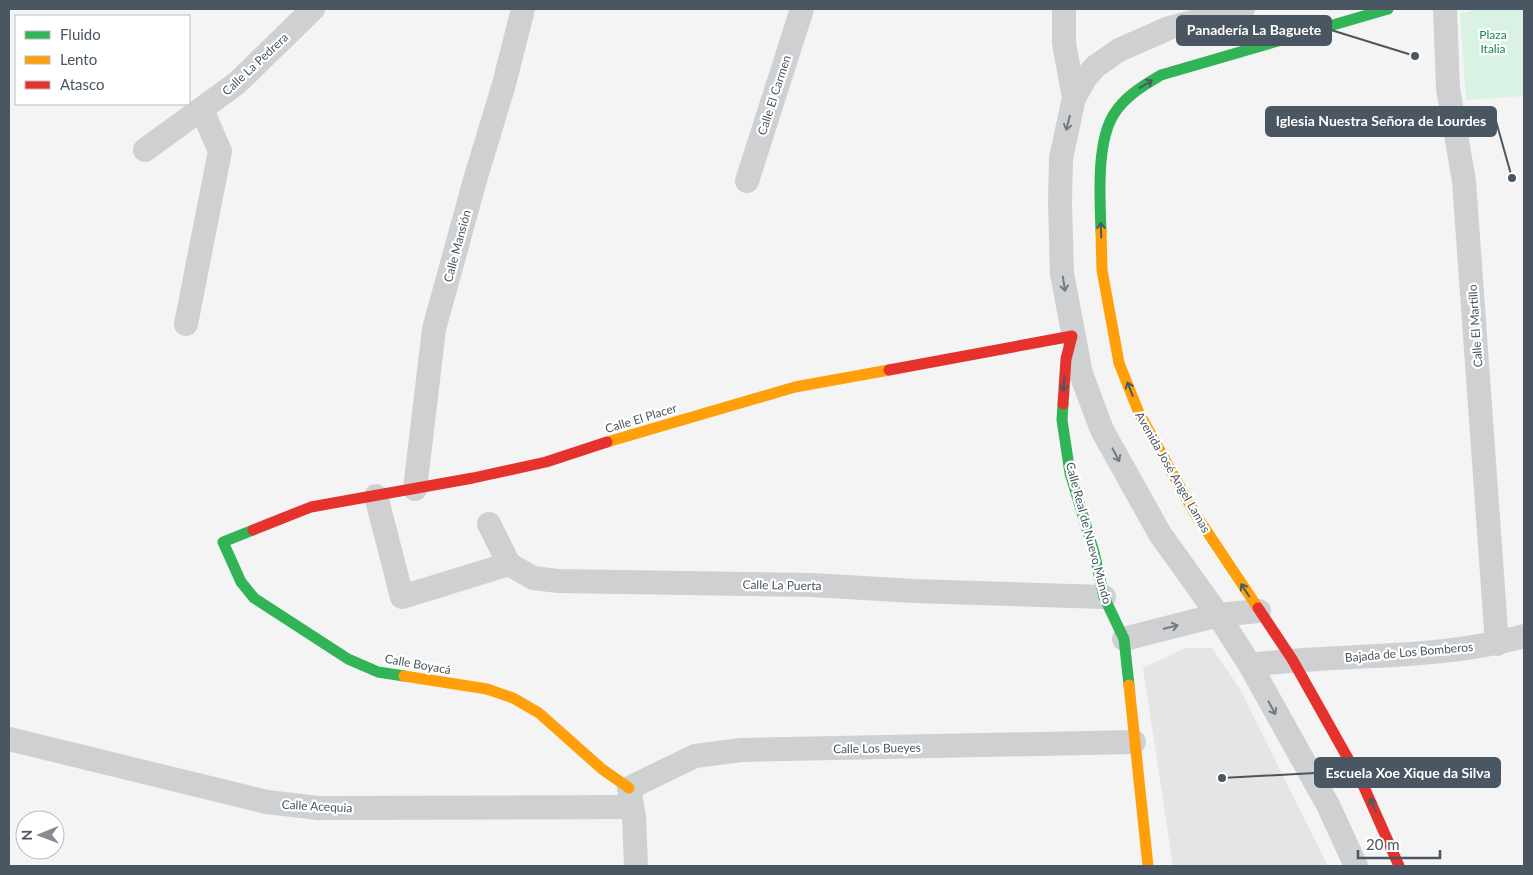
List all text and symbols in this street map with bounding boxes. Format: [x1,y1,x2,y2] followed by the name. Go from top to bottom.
[15,15,190,105] legend
[1177,16,1331,45] callout: Panadería La Baguete
[1187,21,1322,38] text: Panadería La Baguete
[60,25,101,43] text: Fluido
[1479,27,1507,56] park label: Plaza Italia
[219,30,291,98] street label: Calle La Pedrera
[60,50,97,68] text: Lento
[754,53,794,137] street label: Calle El Carmen
[60,75,105,93] text: Atasco
[1139,78,1153,88] one-way arrow
[1266,107,1496,136] callout: Iglesia Nuestra Señora de Lourdes
[1276,112,1486,129] text: Iglesia Nuestra Señora de Lourdes
[1063,114,1072,130] one-way arrow
[440,208,474,284] street label: Calle Mansión
[1096,222,1106,238] one-way arrow
[1059,276,1069,292] one-way arrow
[1465,284,1485,368] street label: Calle El Martillo
[1059,375,1069,391] one-way arrow
[1124,382,1134,397] one-way arrow
[603,400,679,436] street label: Calle El Placer
[1132,409,1214,535] street label: Avenida José Angel Lamas
[1111,448,1121,462] one-way arrow
[1063,460,1115,606] street label: Calle Real de Nuevo Mundo
[742,577,822,593] street label: Calle La Puerta
[1240,583,1250,597] one-way arrow
[1163,622,1179,631] one-way arrow
[1344,639,1474,665] street label: Bajada de Los Bomberos
[384,651,452,677] street label: Calle Boyacá
[1268,700,1277,715] one-way arrow
[833,740,921,756] street label: Calle Los Bueyes
[1315,758,1500,787] callout: Escuela Xoe Xique da Silva
[1325,764,1491,781] text: Escuela Xoe Xique da Silva
[281,797,353,815] street label: Calle Acequia
[1368,798,1378,813] one-way arrow
[15,810,65,860] north arrow
[1358,828,1440,860] scale bar
[18,830,35,841] text: N
[1366,835,1400,853] text: 20 m

